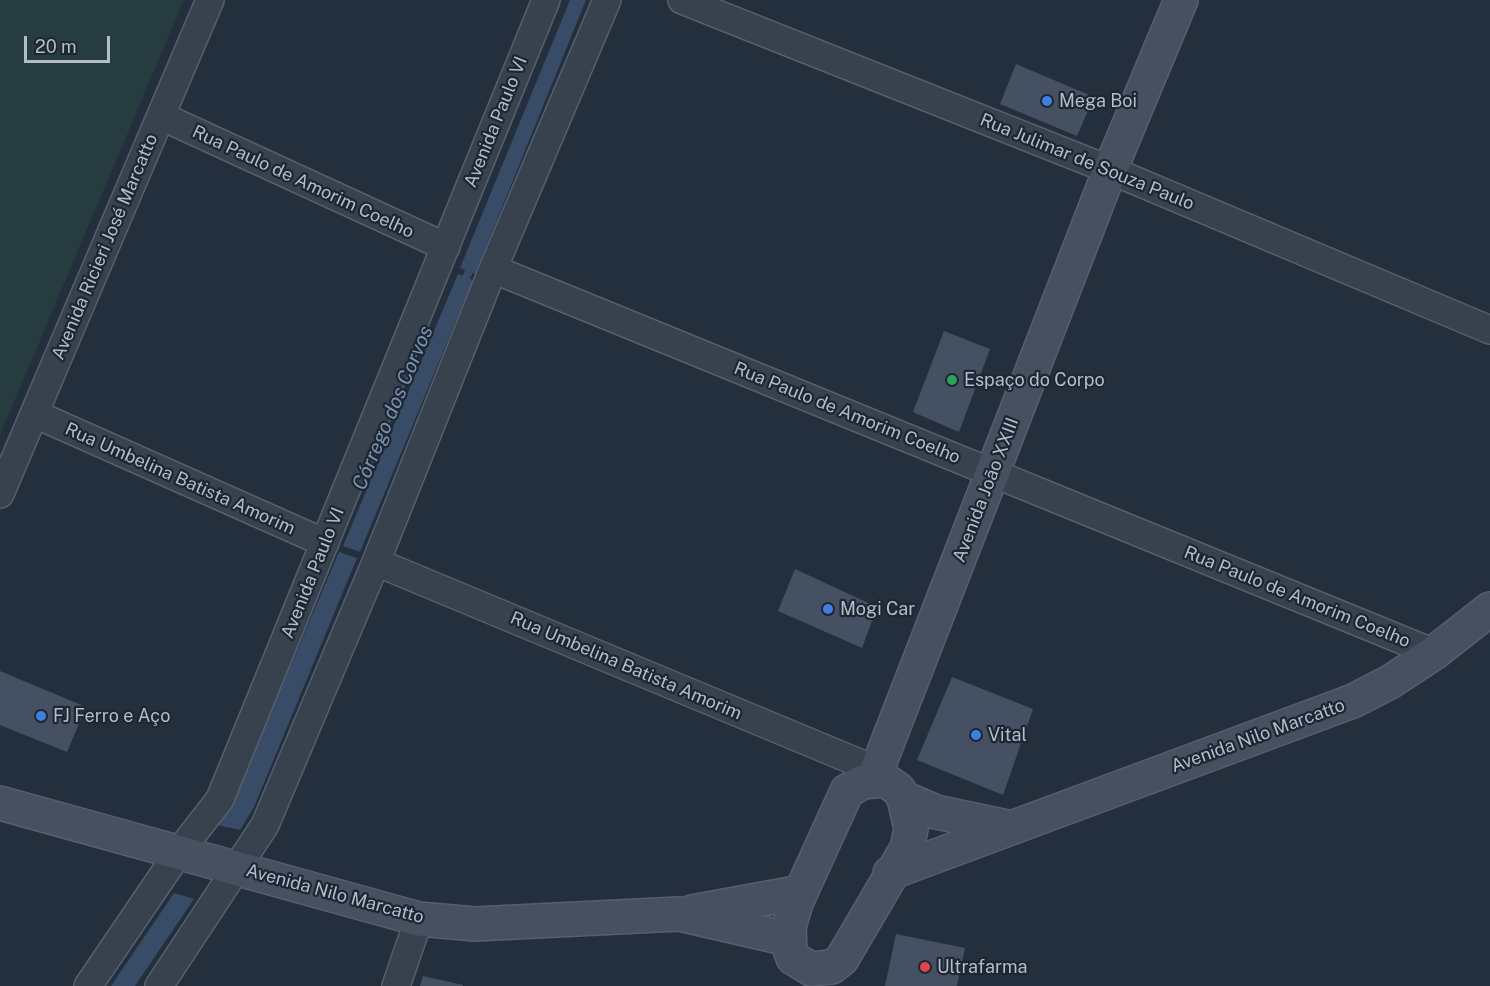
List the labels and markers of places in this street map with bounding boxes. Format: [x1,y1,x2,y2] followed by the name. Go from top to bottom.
[1059,90,1137,112] place label: Mega Boi
[1040,94,1054,108] marker: Mega Boi
[964,369,1105,391] place label: Espaço do Corpo
[945,373,959,387] marker: Espaço do Corpo
[840,598,915,620] place label: Mogi Car
[821,602,835,616] marker: Mogi Car
[53,705,170,727] place label: FJ Ferro e Aço
[34,709,48,723] marker: FJ Ferro e Aço
[988,724,1027,746] place label: Vital
[969,728,983,742] marker: Vital
[937,956,1027,978] place label: Ultrafarma
[918,960,932,974] marker: Ultrafarma

